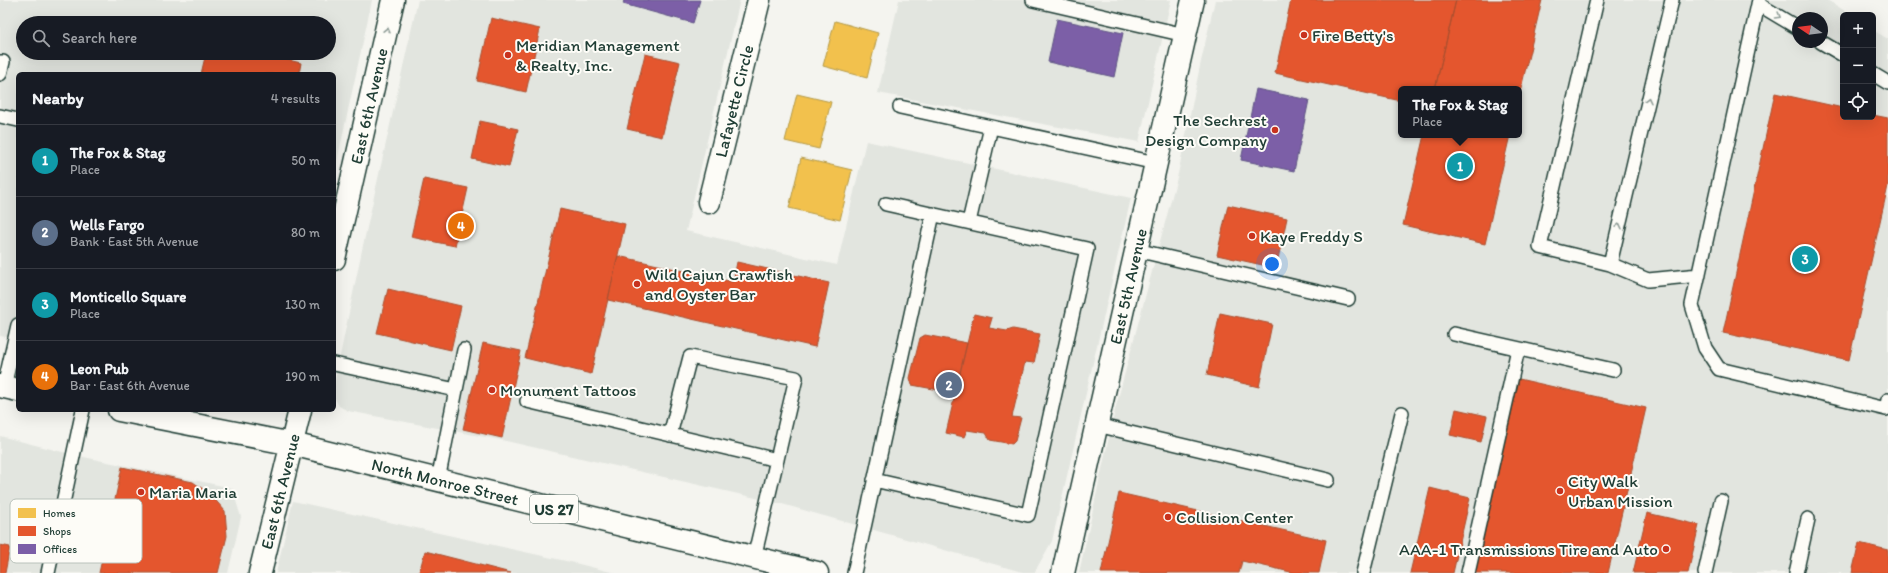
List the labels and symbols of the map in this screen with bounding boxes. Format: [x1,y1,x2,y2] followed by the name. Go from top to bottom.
[1774,11,1781,19] one-way arrow
[1792,12,1828,48] north arrow
[1312,25,1394,45] place label: Fire Betty's
[382,27,390,33] one-way arrow
[1299,30,1309,40] marker: Fire Betty's
[516,35,680,75] place label: Meridian Management & Realty, Inc.
[710,43,758,159] street label: Lafayette Circle
[346,46,392,166] street label: East 6th Avenue
[503,50,513,60] marker: Meridian Management & Realty, Inc.
[1644,96,1652,103] one-way arrow
[1145,110,1267,150] place label: The Sechrest Design Company
[1270,125,1280,135] marker: The Sechrest Design Company
[1447,151,1473,181] pin: 1
[448,211,474,241] pin: 4
[1614,223,1622,229] one-way arrow
[1105,226,1151,346] street label: East 5th Avenue
[1260,226,1363,246] place label: Kaye Freddy S
[1247,231,1257,241] marker: Kaye Freddy S
[1792,244,1818,274] pin: 3
[1262,254,1282,274] your location
[645,264,793,304] place label: Wild Cajun Crawfish and Oyster Bar
[632,279,642,289] marker: Wild Cajun Crawfish and Oyster Bar
[936,370,962,400] pin: 2
[500,380,636,400] place label: Monument Tattoos
[487,385,497,395] marker: Monument Tattoos
[256,432,304,551] street label: East 6th Avenue
[370,454,521,509] street label: North Monroe Street
[1568,471,1673,511] place label: City Walk Urban Mission
[149,482,237,502] place label: Maria Maria
[1555,486,1565,496] marker: City Walk Urban Mission
[136,487,146,497] marker: Maria Maria
[530,495,578,523] road number: US 27
[10,499,142,563] legend
[43,507,76,520] text: Homes
[1176,507,1293,527] place label: Collision Center
[1163,512,1173,522] marker: Collision Center
[43,525,71,538] text: Shops
[1399,539,1658,559] place label: AAA-1 Transmissions Tire and Auto
[43,543,77,556] text: Offices
[1661,544,1671,554] marker: AAA-1 Transmissions Tire and Auto

